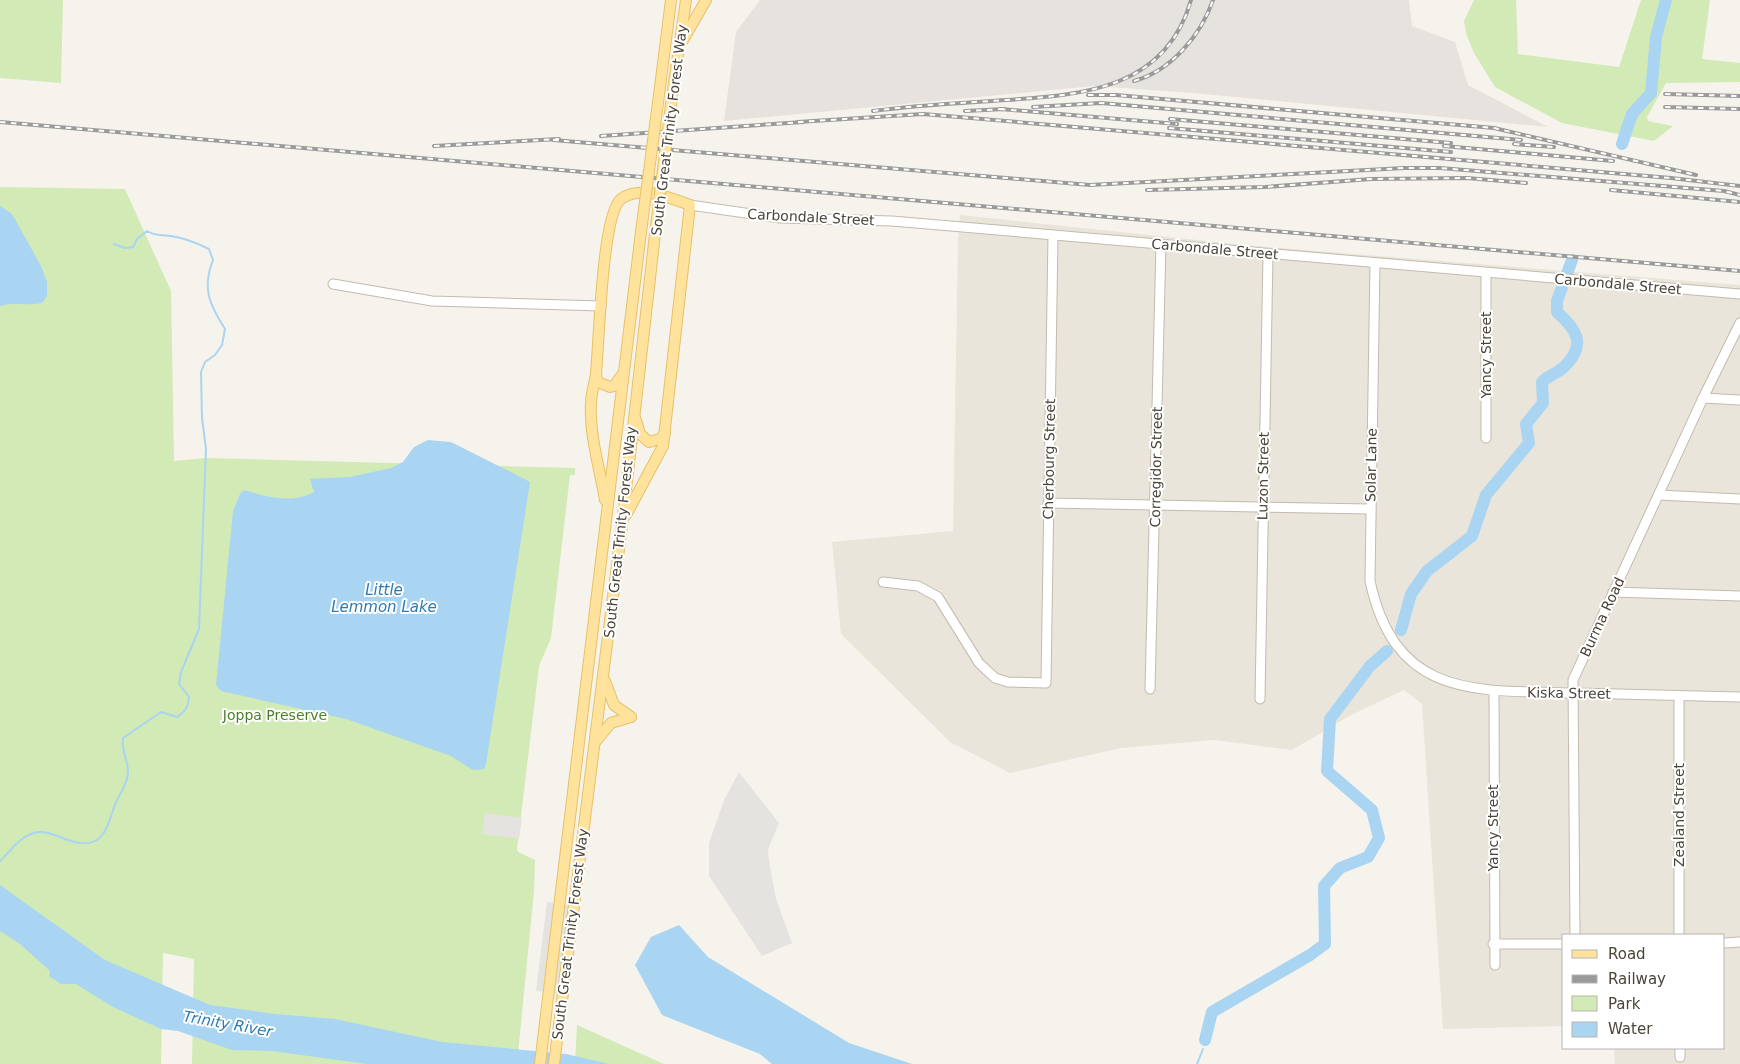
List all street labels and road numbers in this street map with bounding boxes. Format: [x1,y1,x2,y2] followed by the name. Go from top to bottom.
[648,23,690,237] street label: South Great Trinity Forest Way
[747,206,876,228] street label: Carbondale Street
[1151,235,1280,263] street label: Carbondale Street
[1554,270,1683,298] street label: Carbondale Street
[1478,311,1494,400] street label: Yancy Street
[1040,398,1058,519] street label: Cherbourg Street
[1147,406,1165,528] street label: Corregidor Street
[601,425,639,639] street label: South Great Trinity Forest Way
[1362,428,1380,502] street label: Solar Lane
[1254,431,1272,520] street label: Luzon Street
[1577,575,1627,659] street label: Burma Road
[1527,684,1612,702] street label: Kiska Street
[1671,762,1687,867] street label: Zealand Street
[1485,784,1501,873] street label: Yancy Street
[549,827,591,1041] street label: South Great Trinity Forest Way

